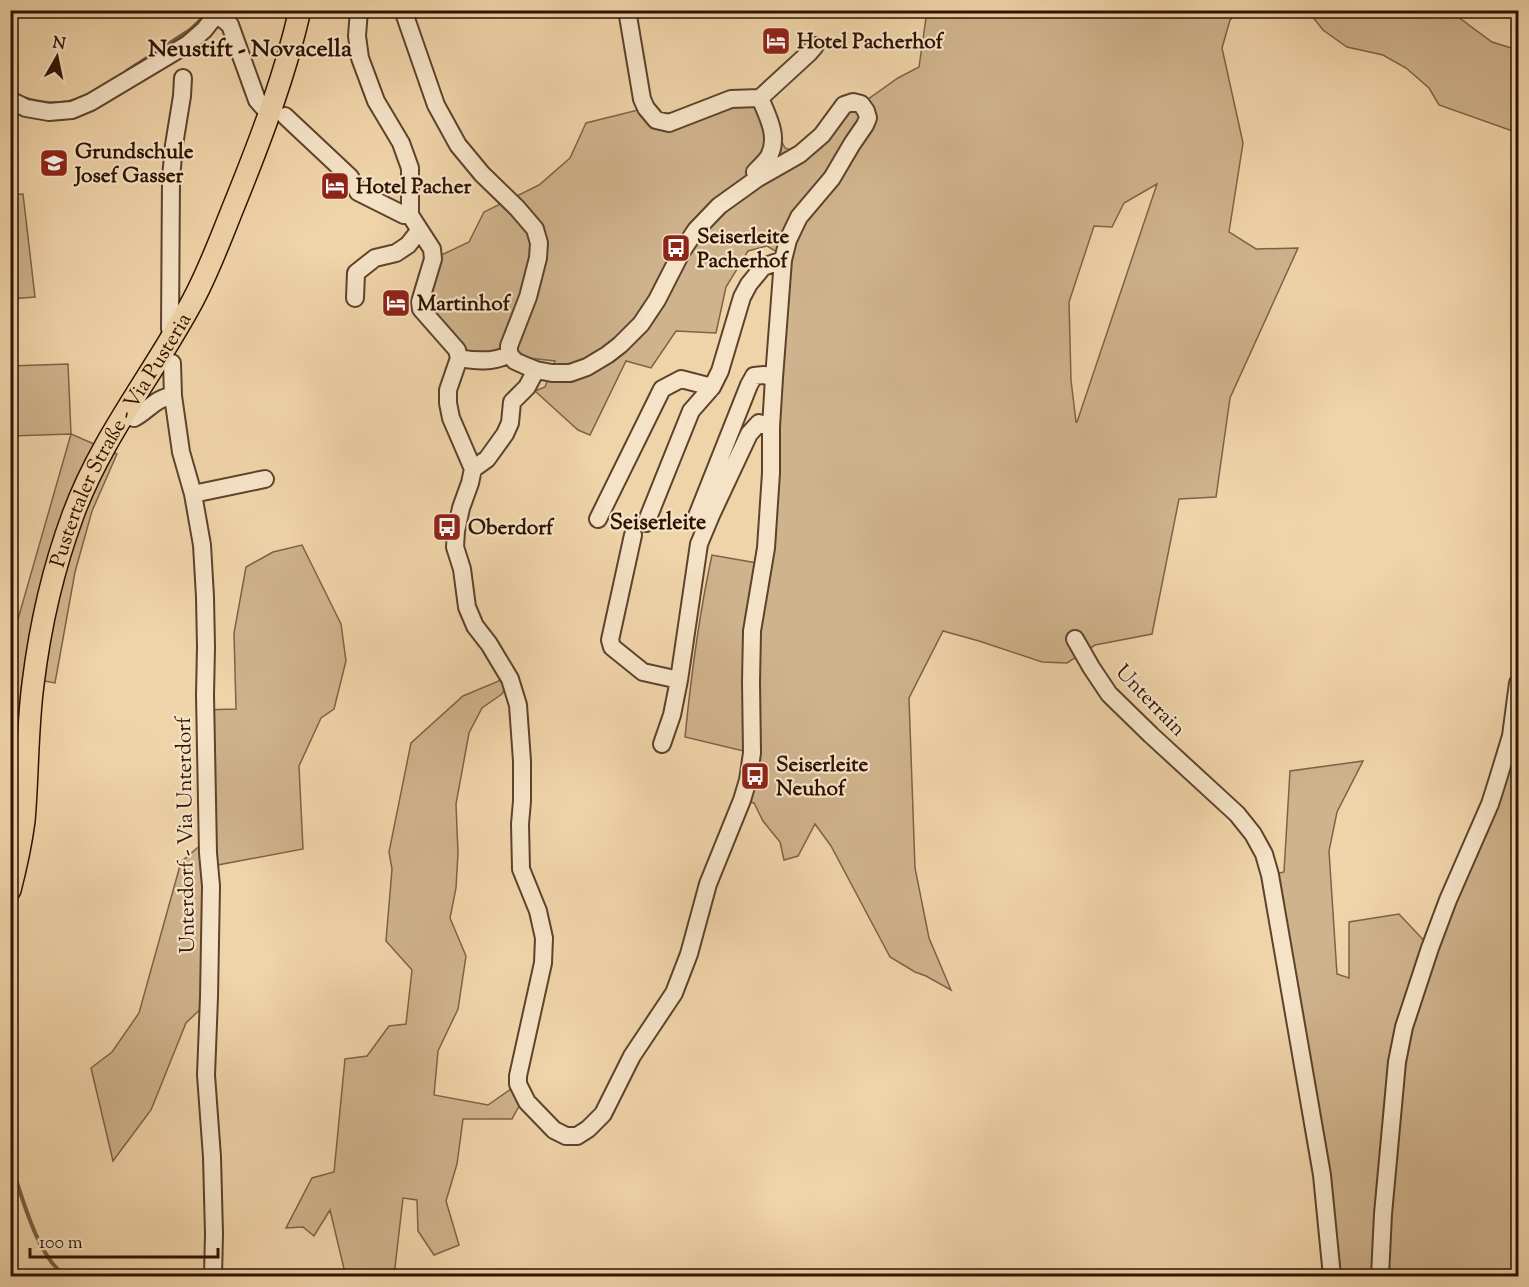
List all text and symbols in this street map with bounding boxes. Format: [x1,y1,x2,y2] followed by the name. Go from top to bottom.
[760,25,792,57] hotel icon: Hotel Pacherhof
[27,27,87,87] north arrow
[797,28,945,58] place label: Hotel Pacherhof
[51,32,67,57] text: N
[148,33,353,67] district label: Neustift - Novacella
[73,138,194,192] place label: Grundschule Josef Gasser
[38,147,70,179] school or university icon: Grundschule Josef Gasser
[319,170,351,202] hotel icon: Hotel Pacher
[356,173,471,203] place label: Hotel Pacher
[697,223,790,277] place label: Seiserleite Pacherhof
[660,232,692,264] bus stop icon: Seiserleite Pacherhof
[380,287,412,319] hotel icon: Martinhof
[417,290,512,320] place label: Martinhof
[44,308,200,571] street label: Pustertaler Straße - Via Pusteria
[610,508,706,540] district label: Seiserleite
[431,511,463,543] bus stop icon: Oberdorf
[468,514,555,544] place label: Oberdorf
[1107,659,1192,744] street label: Unterrain
[170,715,204,954] street label: Unterdorf - Via Unterdorf
[776,751,869,805] place label: Seiserleite Neuhof
[739,760,771,792] bus stop icon: Seiserleite Neuhof
[30,1221,218,1259] scale bar
[39,1231,83,1257] text: 100 m

